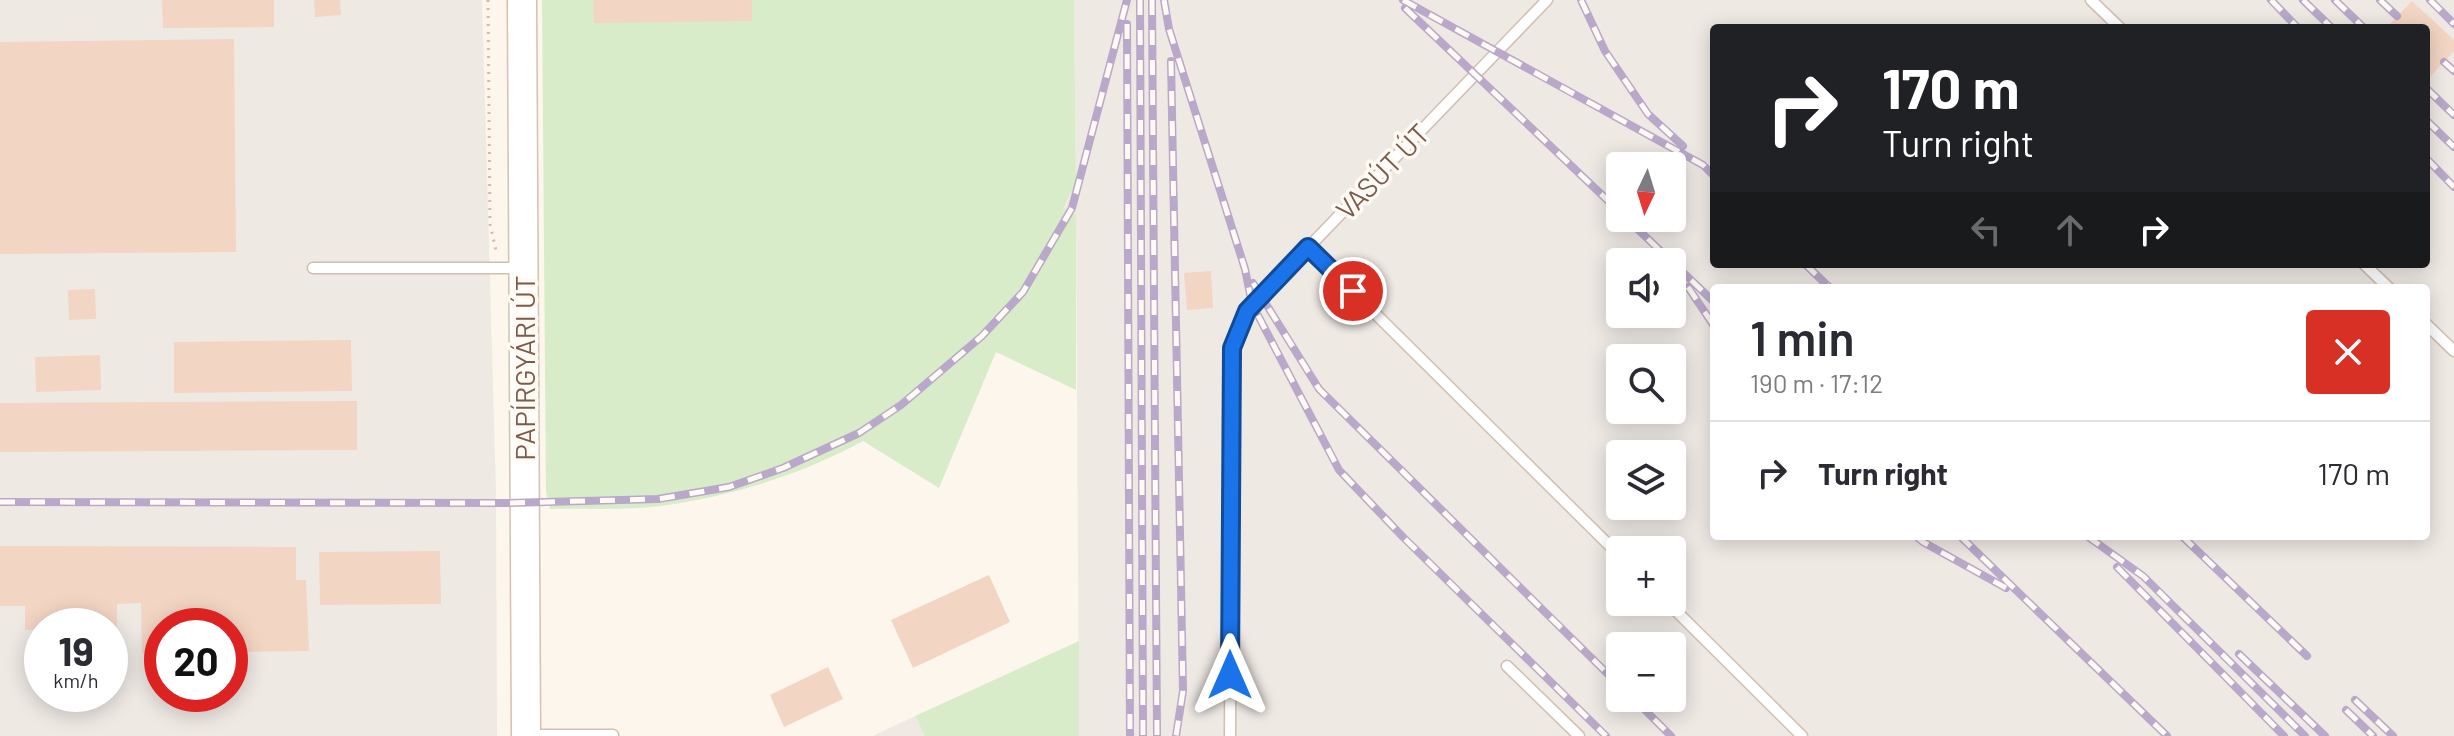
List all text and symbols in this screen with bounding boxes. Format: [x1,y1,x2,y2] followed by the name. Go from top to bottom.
[1882,53,2019,120] text: 170 m
[1750,56,1854,160] icon: right
[1328,116,1436,226] street label: VASÚT ÚT
[1882,121,2034,164] text: Turn right
[1606,152,1686,232] north arrow
[1606,152,1686,712] map controls
[1964,208,2008,252] icon: left
[2048,208,2092,252] icon: ahead
[2132,208,2176,252] icon: right
[1606,248,1686,328] button: sound
[1319,257,1387,325] pin
[1331,269,1375,313] icon: arrive
[507,275,541,461] street label: PAPÍRGYÁRI ÚT
[1750,308,1855,366] text: 1 min
[2306,310,2390,394] button: close
[1606,344,1686,424] button: search
[1750,367,1883,398] text: 190 m · 17:12
[1606,440,1686,520] button: layers
[1750,451,1794,495] icon: right
[1818,455,1948,491] text: Turn right
[2318,455,2390,491] text: 170 m
[1606,536,1686,616] button: +
[144,608,248,712] speed limit sign: 20
[58,626,94,674] text: 19
[1606,632,1686,712] button: −
[1188,633,1272,717] position arrow
[53,668,99,692] text: km/h

